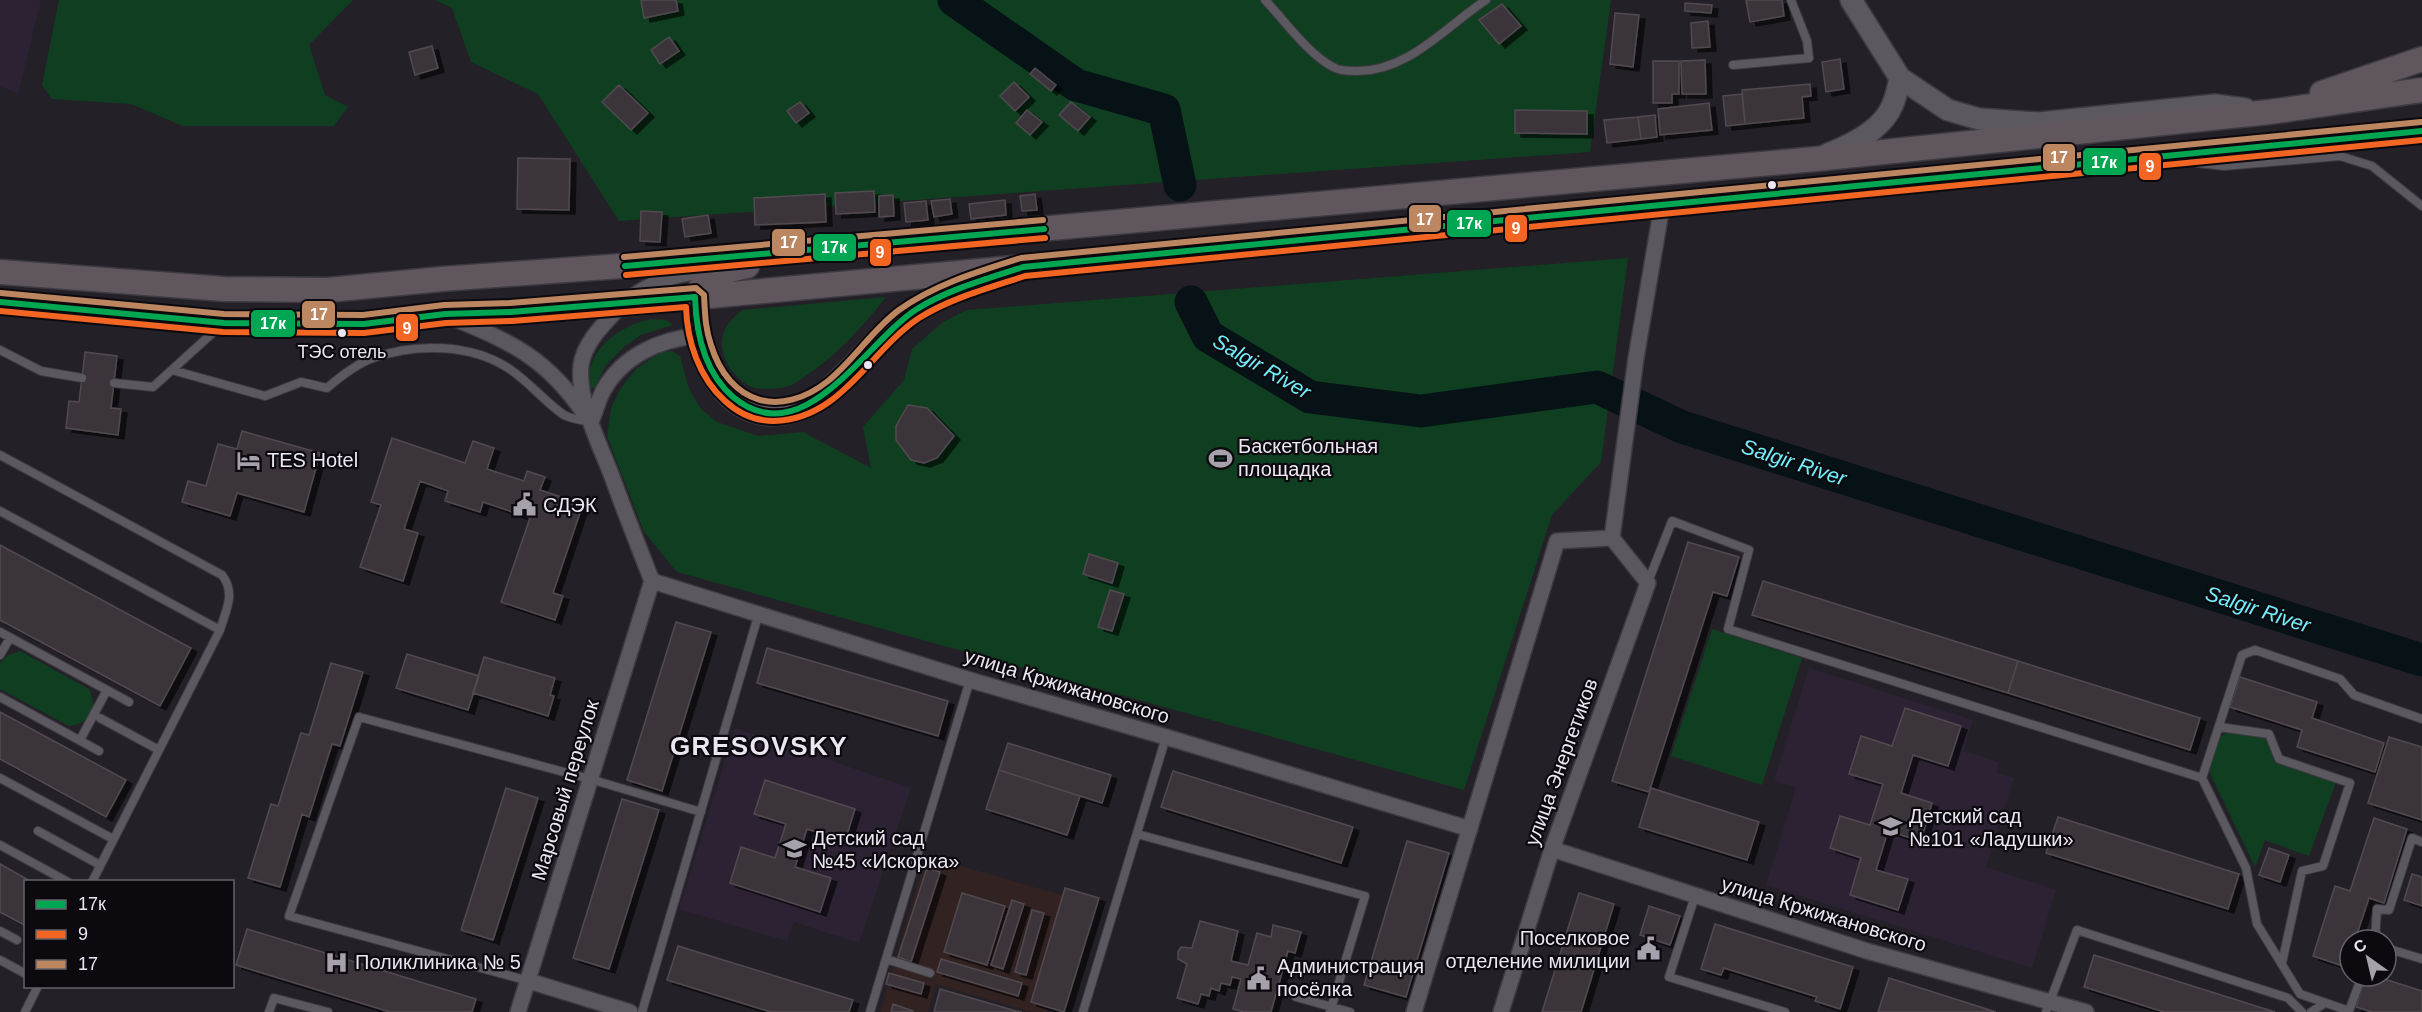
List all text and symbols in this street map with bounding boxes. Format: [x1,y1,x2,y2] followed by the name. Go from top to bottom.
[2042,143,2076,172] line badge: 17
[2082,147,2127,176] line badge: 17к
[2050,149,2068,166] text: 17
[2138,152,2162,181] line badge: 9
[2091,154,2118,171] text: 17к
[2146,158,2155,175] text: 9
[1766,179,1778,191] unlabelled marker
[1408,204,1442,233] line badge: 17
[1446,209,1492,238] line badge: 17к
[1416,211,1434,228] text: 17
[1504,214,1528,243] line badge: 9
[1456,215,1483,232] text: 17к
[1512,220,1521,237] text: 9
[771,228,806,257] line badge: 17
[812,233,857,262] line badge: 17к
[780,234,798,251] text: 17
[869,238,892,267] line badge: 9
[821,239,848,256] text: 17к
[876,244,885,261] text: 9
[301,300,336,329] line badge: 17
[310,306,328,323] text: 17
[250,309,296,338] line badge: 17к
[395,313,419,342] line badge: 9
[260,315,287,332] text: 17к
[403,320,412,337] text: 9
[336,327,348,339] marker: ТЭС отель
[1209,329,1316,404] water label: Salgir River
[298,342,386,362] place label: ТЭС отель
[862,359,874,371] unlabelled marker
[1739,434,1850,490] water label: Salgir River
[1238,435,1378,480] place label: Баскетбольная площадка
[1207,445,1233,471] sports icon: Баскетбольная площадка
[236,447,262,473] hotel icon: TES Hotel
[267,449,358,471] place label: TES Hotel
[512,492,538,518] public building icon: СДЭК
[543,494,597,516] place label: СДЭК
[2203,581,2314,637] water label: Salgir River
[962,644,1172,728] street label: улица Кржижановского
[1520,675,1602,849] street label: улица Энергетиков
[527,697,603,883] street label: Марсовый переулок
[670,731,848,761] district label: GRESOVSKY
[1909,805,2074,850] place label: Детский сад №101 «Ладушки»
[1878,814,1904,840] school or university icon: Детский сад №101 «Ладушки»
[812,827,959,872] place label: Детский сад №45 «Искорка»
[781,836,807,862] school or university icon: Детский сад №45 «Искорка»
[1719,872,1929,956] street label: улица Кржижановского
[24,880,234,988] legend
[78,894,106,914] text: 17к
[78,924,88,944] text: 9
[1445,927,1630,972] place label: Поселковое отделение милиции
[2338,928,2398,988] north arrow
[2350,935,2370,956] text: С
[1635,936,1661,962] public building icon: Поселковое отделение милиции
[324,949,350,975] hospital icon: Поликлиника № 5
[355,951,521,973] place label: Поликлиника № 5
[78,954,98,974] text: 17
[1277,955,1424,1000] place label: Администрация посёлка
[1246,965,1272,991] public building icon: Администрация посёлка

